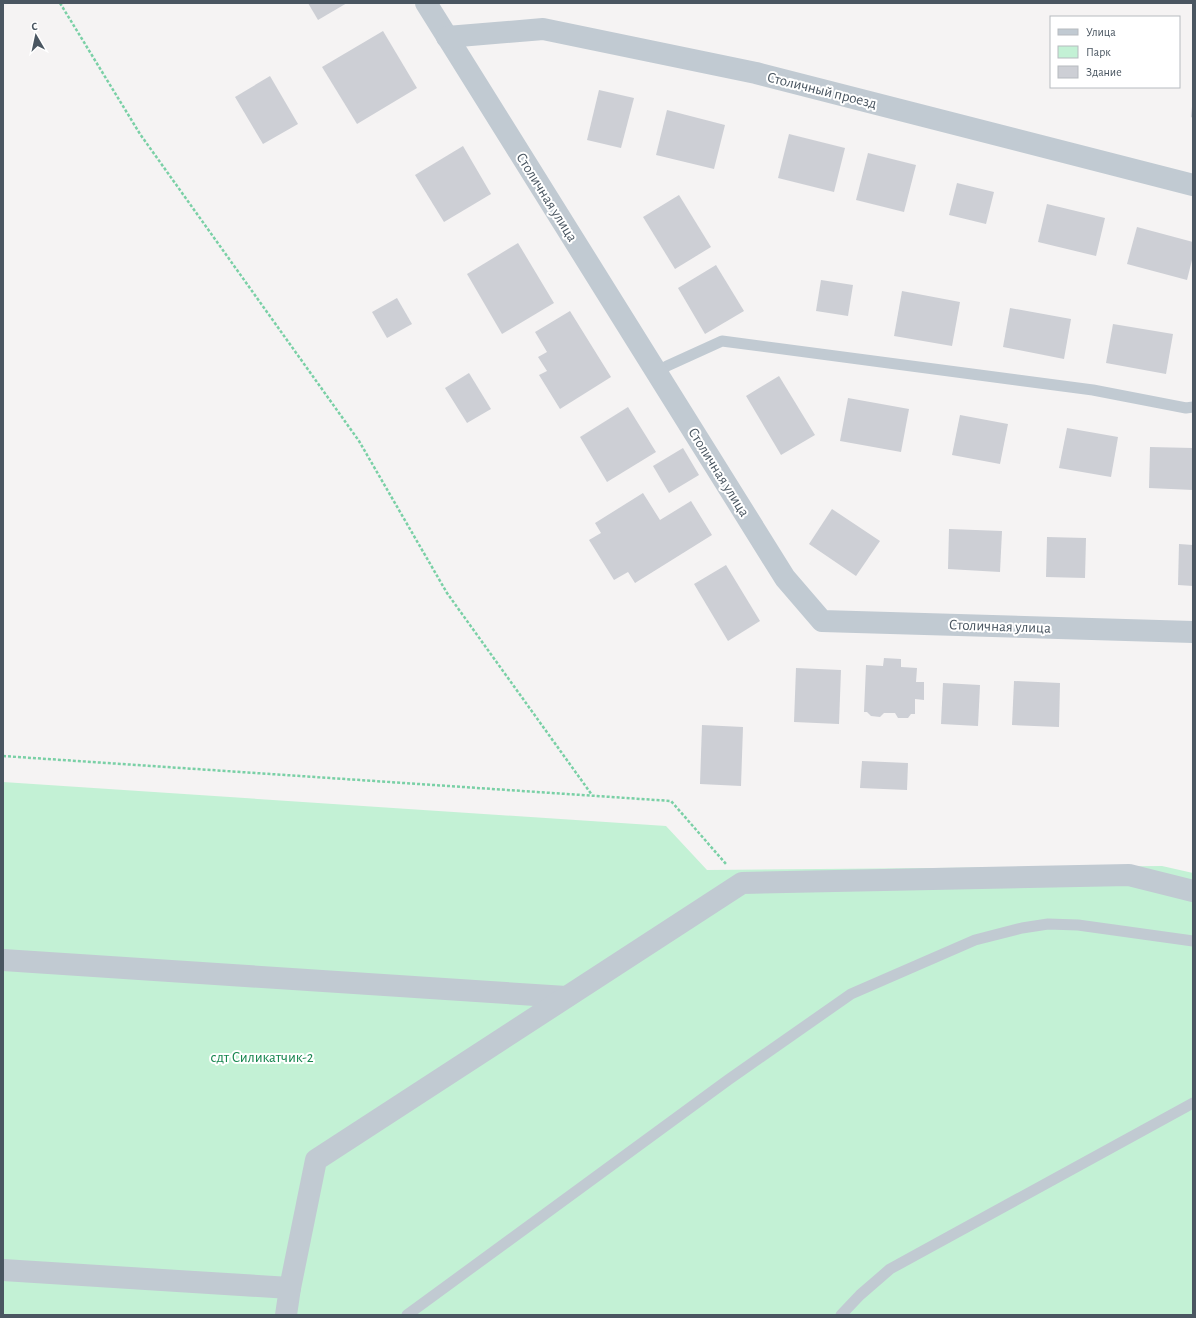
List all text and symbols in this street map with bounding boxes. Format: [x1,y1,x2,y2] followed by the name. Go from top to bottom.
[16,16,56,56] north arrow
[1050,16,1180,88] legend
[31,21,38,33] text: С
[1086,26,1116,38] text: Улица
[1086,46,1111,58] text: Парк
[1086,66,1122,78] text: Здание
[765,70,878,111] street label: Столичный проезд
[513,150,580,245] street label: Столичная улица
[685,425,752,520] street label: Столичная улица
[949,617,1051,636] street label: Столичная улица
[210,1050,314,1065] park label: сдт Силикатчик-2

